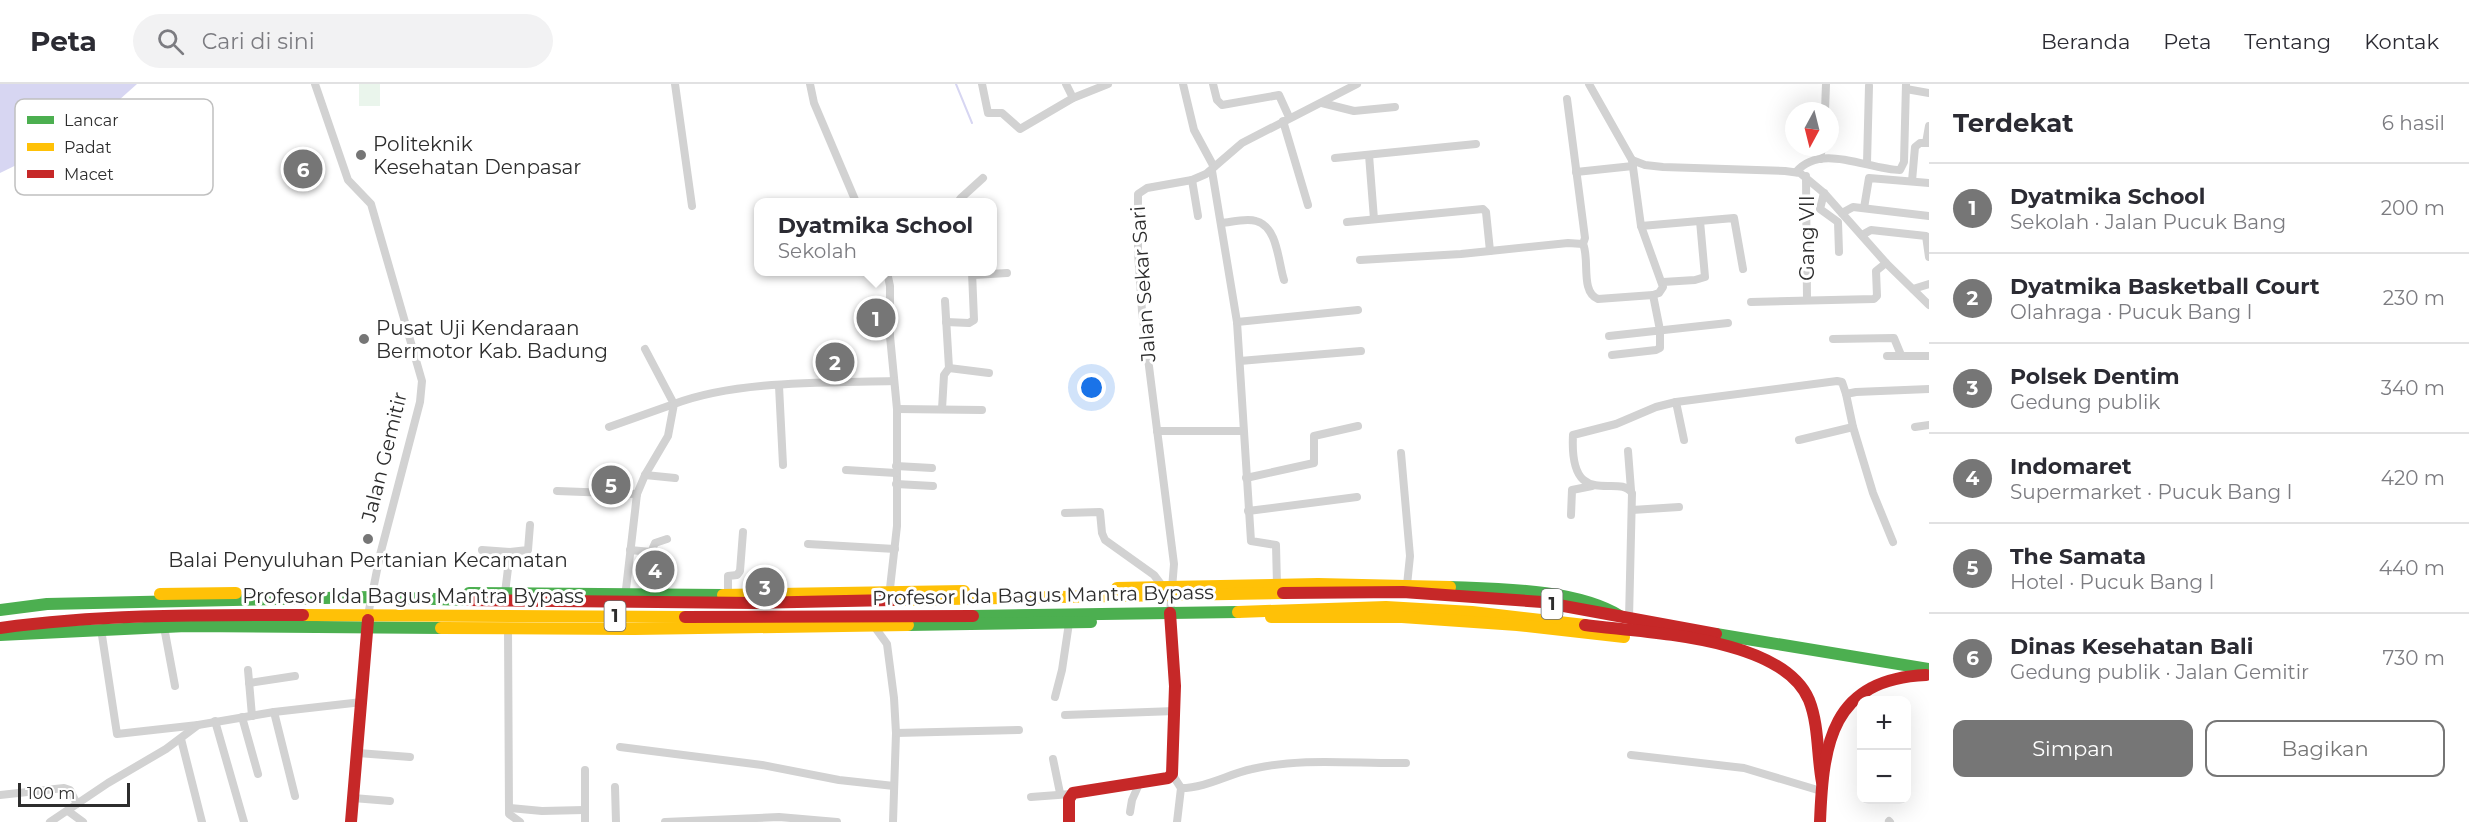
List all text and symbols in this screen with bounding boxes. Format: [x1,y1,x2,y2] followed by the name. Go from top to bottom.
[133,14,553,68] search box
[30,24,97,58] text: Peta
[154,25,187,58] icon: search
[202,28,315,55] text: Cari di sini
[2041,29,2130,54] text: Beranda
[2163,29,2211,54] text: Peta
[2244,29,2331,54] text: Tentang
[2364,29,2439,54] text: Kontak
[15,99,213,195] legend
[1785,102,1839,156] north arrow
[1953,107,2074,139] text: Terdekat
[64,111,119,130] text: Lancar
[2382,111,2445,135] text: 6 hasil
[373,132,581,179] place label: Politeknik Kesehatan Denpasar
[64,138,112,157] text: Padat
[284,146,322,191] pin: 6
[354,148,368,162] marker: Politeknik Kesehatan Denpasar
[64,165,114,184] text: Macet
[2010,183,2205,210] text: Dyatmika School
[1795,195,1819,281] street label: Gang VII
[1969,196,1976,220] text: 1
[2381,196,2445,220] text: 200 m
[754,198,997,276] popup
[1126,205,1160,364] street label: Jalan Sekar Sari
[2010,210,2286,234] text: Sekolah · Jalan Pucuk Bang
[778,212,973,239] text: Dyatmika School
[778,239,857,263] text: Sekolah
[2010,273,2320,300] text: Dyatmika Basketball Court
[1967,286,1978,310] text: 2
[2383,286,2445,310] text: 230 m
[856,296,896,340] pin: 1
[2010,300,2253,324] text: Olahraga · Pucuk Bang I
[376,316,608,363] place label: Pusat Uji Kendaraan Bermotor Kab. Badung
[357,332,371,346] marker: Pusat Uji Kendaraan Bermotor Kab. Badung
[816,340,854,384] pin: 2
[2010,363,2180,390] text: Polsek Dentim
[1077,373,1106,402] your location
[1967,376,1978,400] text: 3
[2381,376,2445,400] text: 340 m
[356,389,412,526] street label: Jalan Gemitir
[2010,390,2160,414] text: Gedung publik
[2010,453,2132,480] text: Indomaret
[592,462,630,508] pin: 5
[1966,466,1979,490] text: 4
[2381,466,2445,490] text: 420 m
[2010,480,2292,504] text: Supermarket · Pucuk Bang I
[361,532,375,546] marker: Balai Penyuluhan Pertanian Kecamatan
[2010,543,2146,570] text: The Samata
[168,548,568,572] place label: Balai Penyuluhan Pertanian Kecamatan
[636,548,674,592] pin: 4
[1967,556,1978,580] text: 5
[2379,556,2445,580] text: 440 m
[746,564,784,610] pin: 3
[2010,570,2215,594] text: Hotel · Pucuk Bang I
[872,580,1214,610] street label: Profesor Ida Bagus Mantra Bypass
[242,584,584,608] street label: Profesor Ida Bagus Mantra Bypass
[1542,589,1562,619] road number: 1
[604,601,626,631] road number: 1
[2010,633,2253,660] text: Dinas Kesehatan Bali
[1966,646,1979,670] text: 6
[2382,646,2445,670] text: 730 m
[2010,660,2309,684] text: Gedung publik · Jalan Gemitir
[1857,696,1911,804] map controls
[1857,696,1911,750] button: +
[1953,720,2193,777] button: Simpan
[2205,720,2445,777] button: Bagikan
[1857,750,1911,804] button: −
[18,780,130,808] scale bar
[27,784,75,803] text: 100 m

